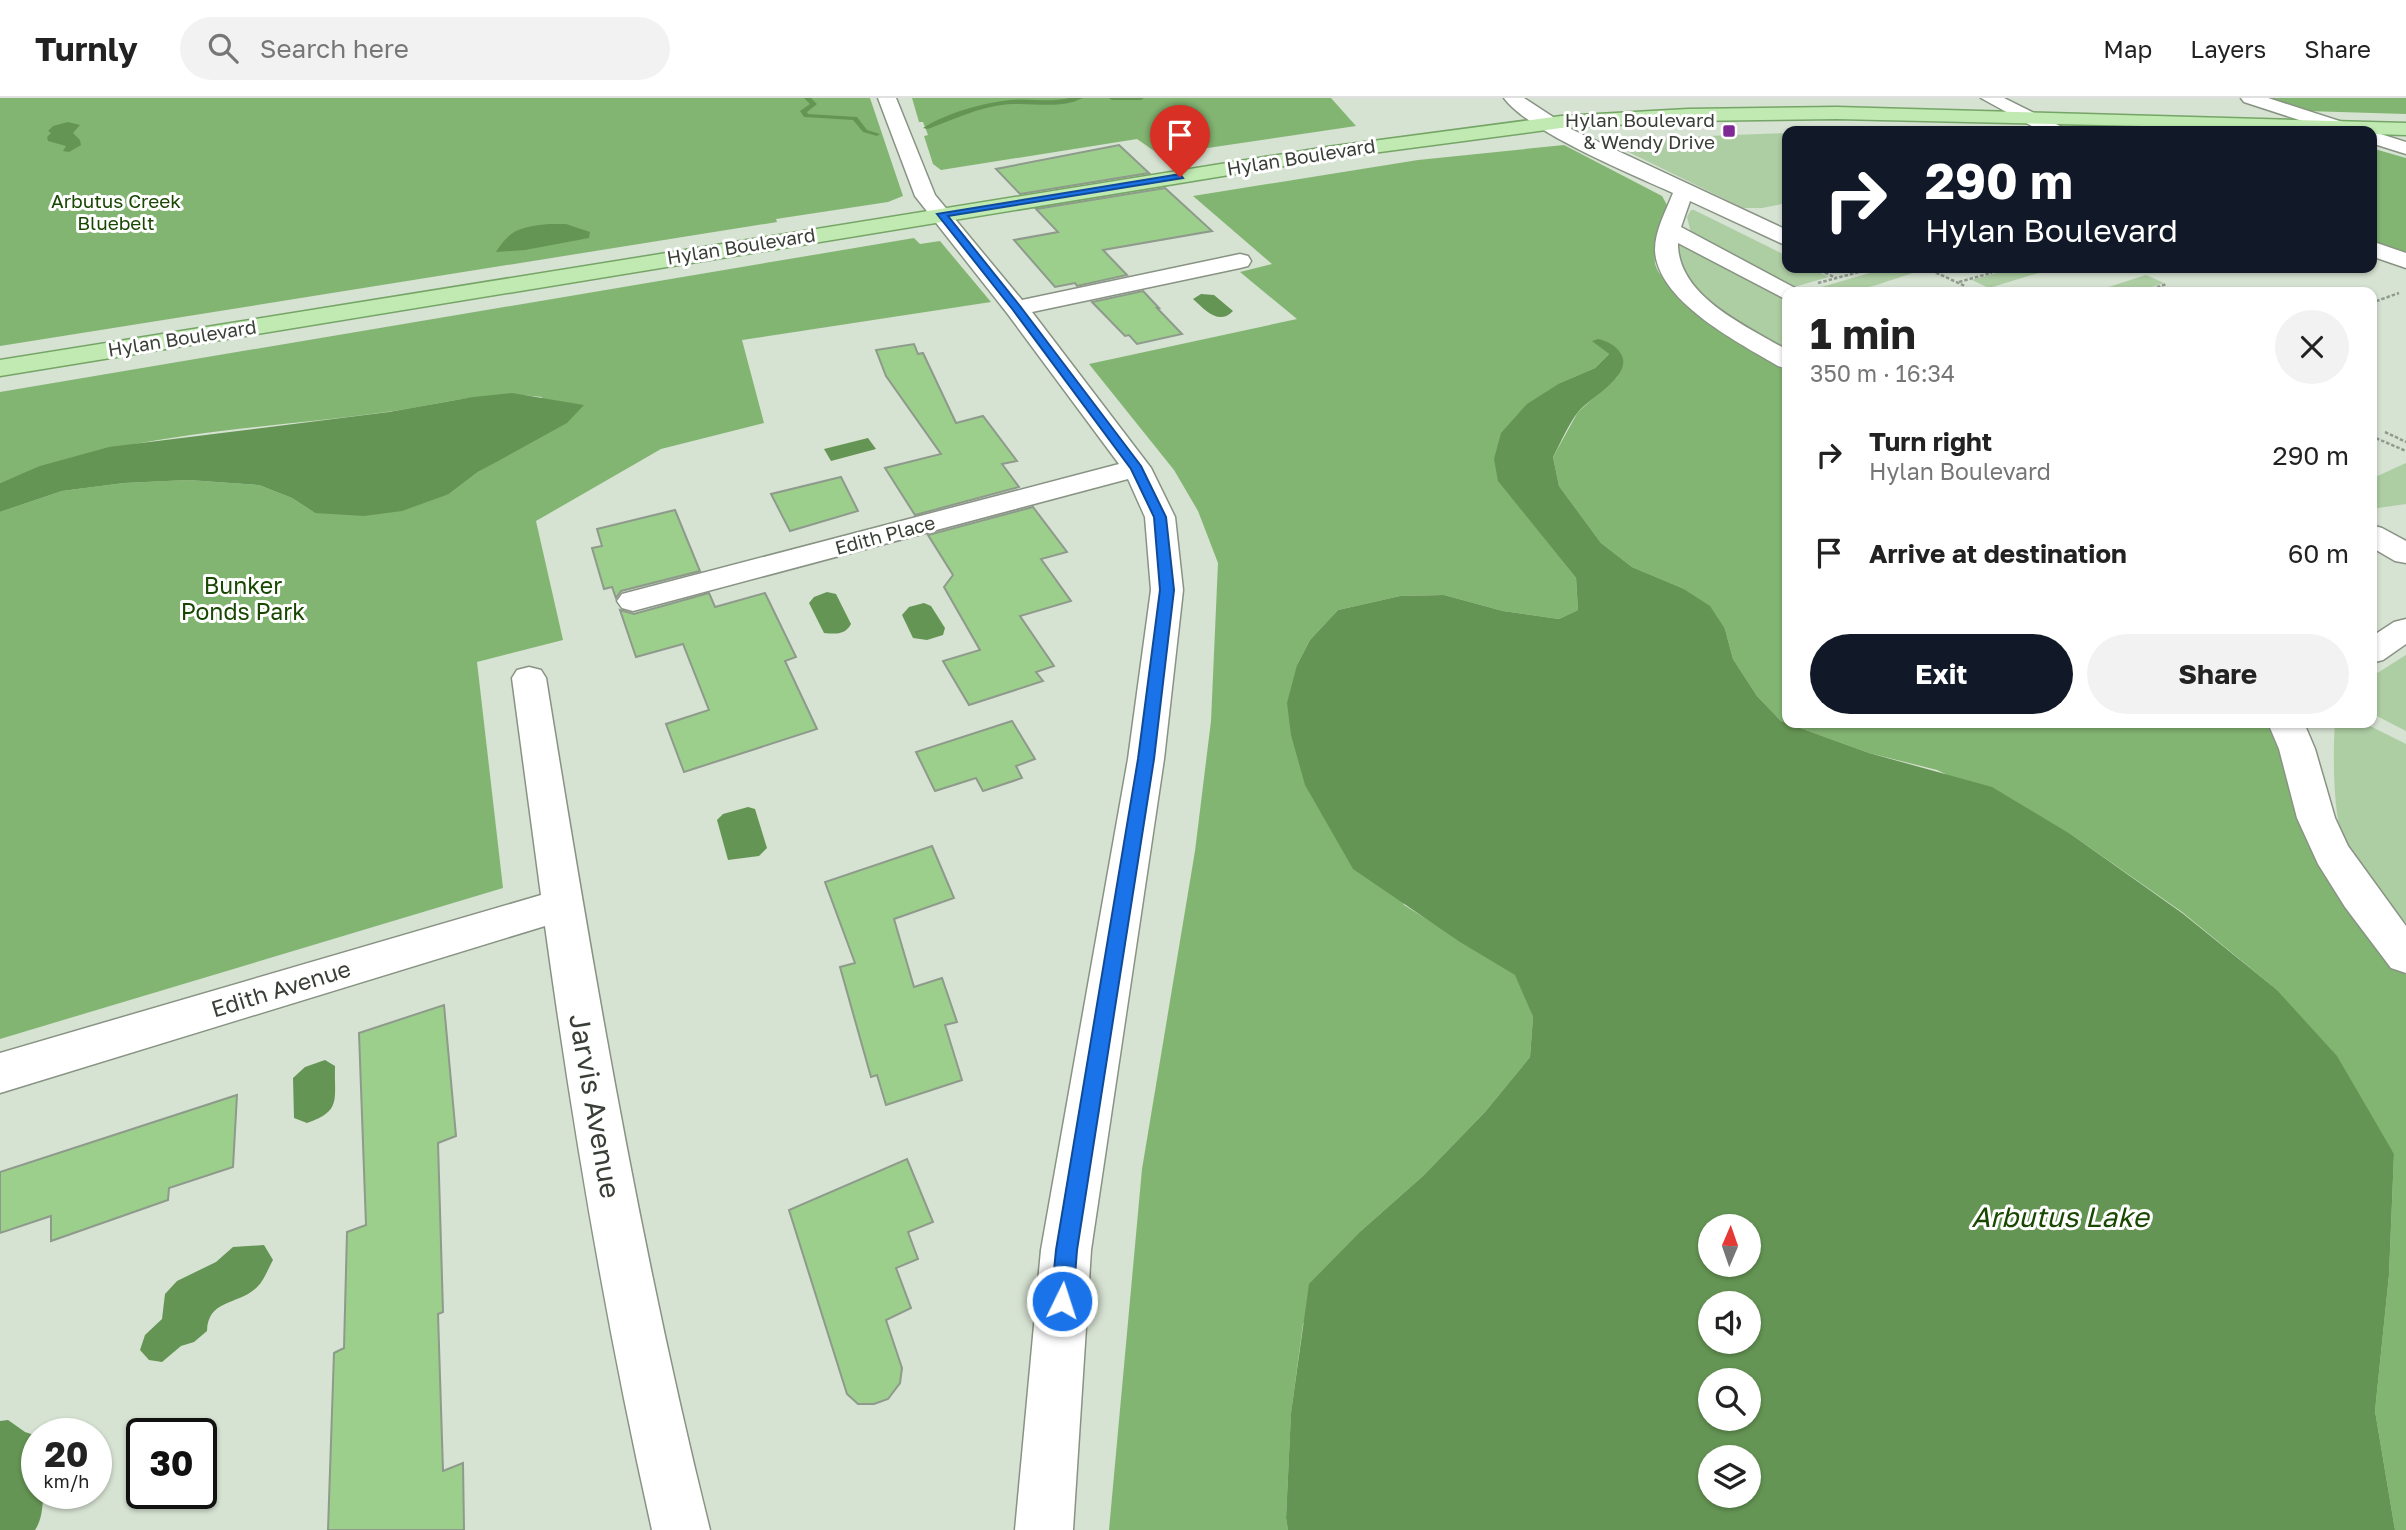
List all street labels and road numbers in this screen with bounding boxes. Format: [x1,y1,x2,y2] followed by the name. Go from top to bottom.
[1225,133,1377,180] street label: Hylan Boulevard
[665,222,817,269] street label: Hylan Boulevard
[106,314,258,361] street label: Hylan Boulevard
[832,510,938,559] street label: Edith Place
[208,954,354,1023] street label: Edith Avenue
[563,1011,628,1201] street label: Jarvis Avenue

